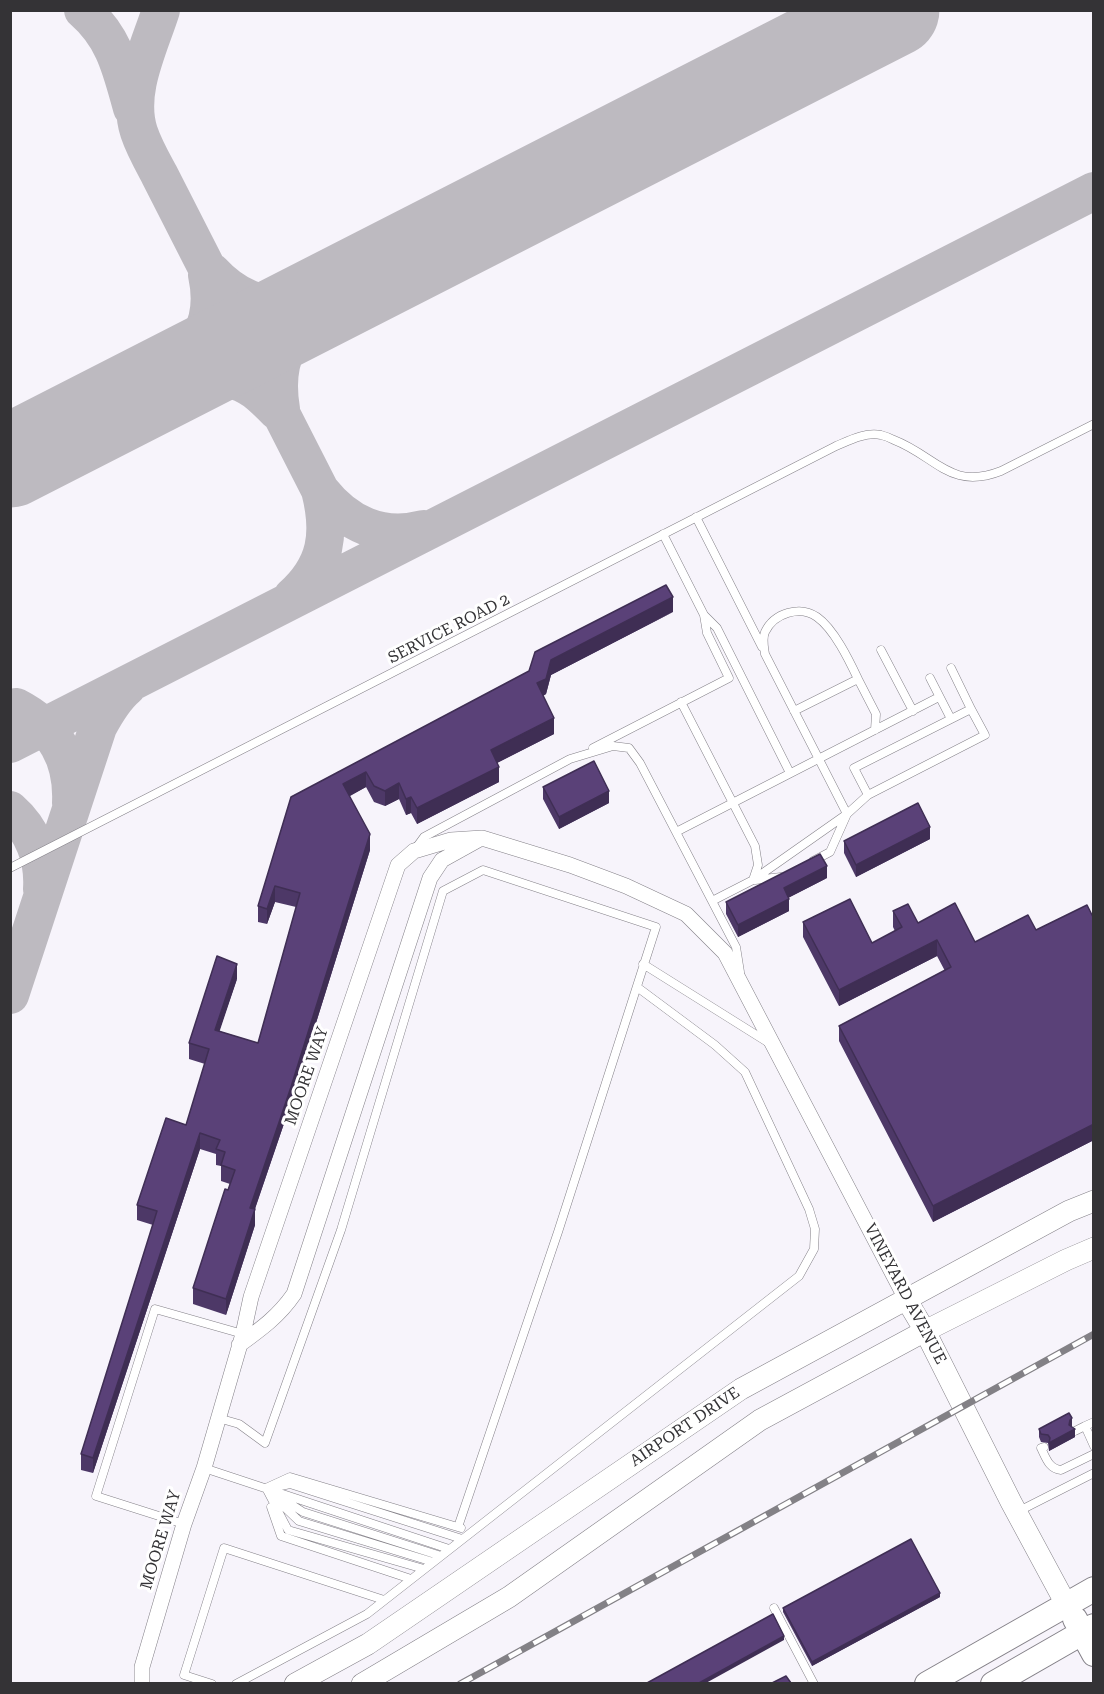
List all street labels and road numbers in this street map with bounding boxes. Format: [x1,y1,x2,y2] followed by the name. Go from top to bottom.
[385,590,513,668] street label: SERVICE ROAD 2
[281,1024,333,1128] street label: MOORE WAY
[860,1220,950,1368] street label: VINEYARD AVENUE
[627,1383,743,1471] street label: AIRPORT DRIVE
[137,1488,185,1592] street label: MOORE WAY

